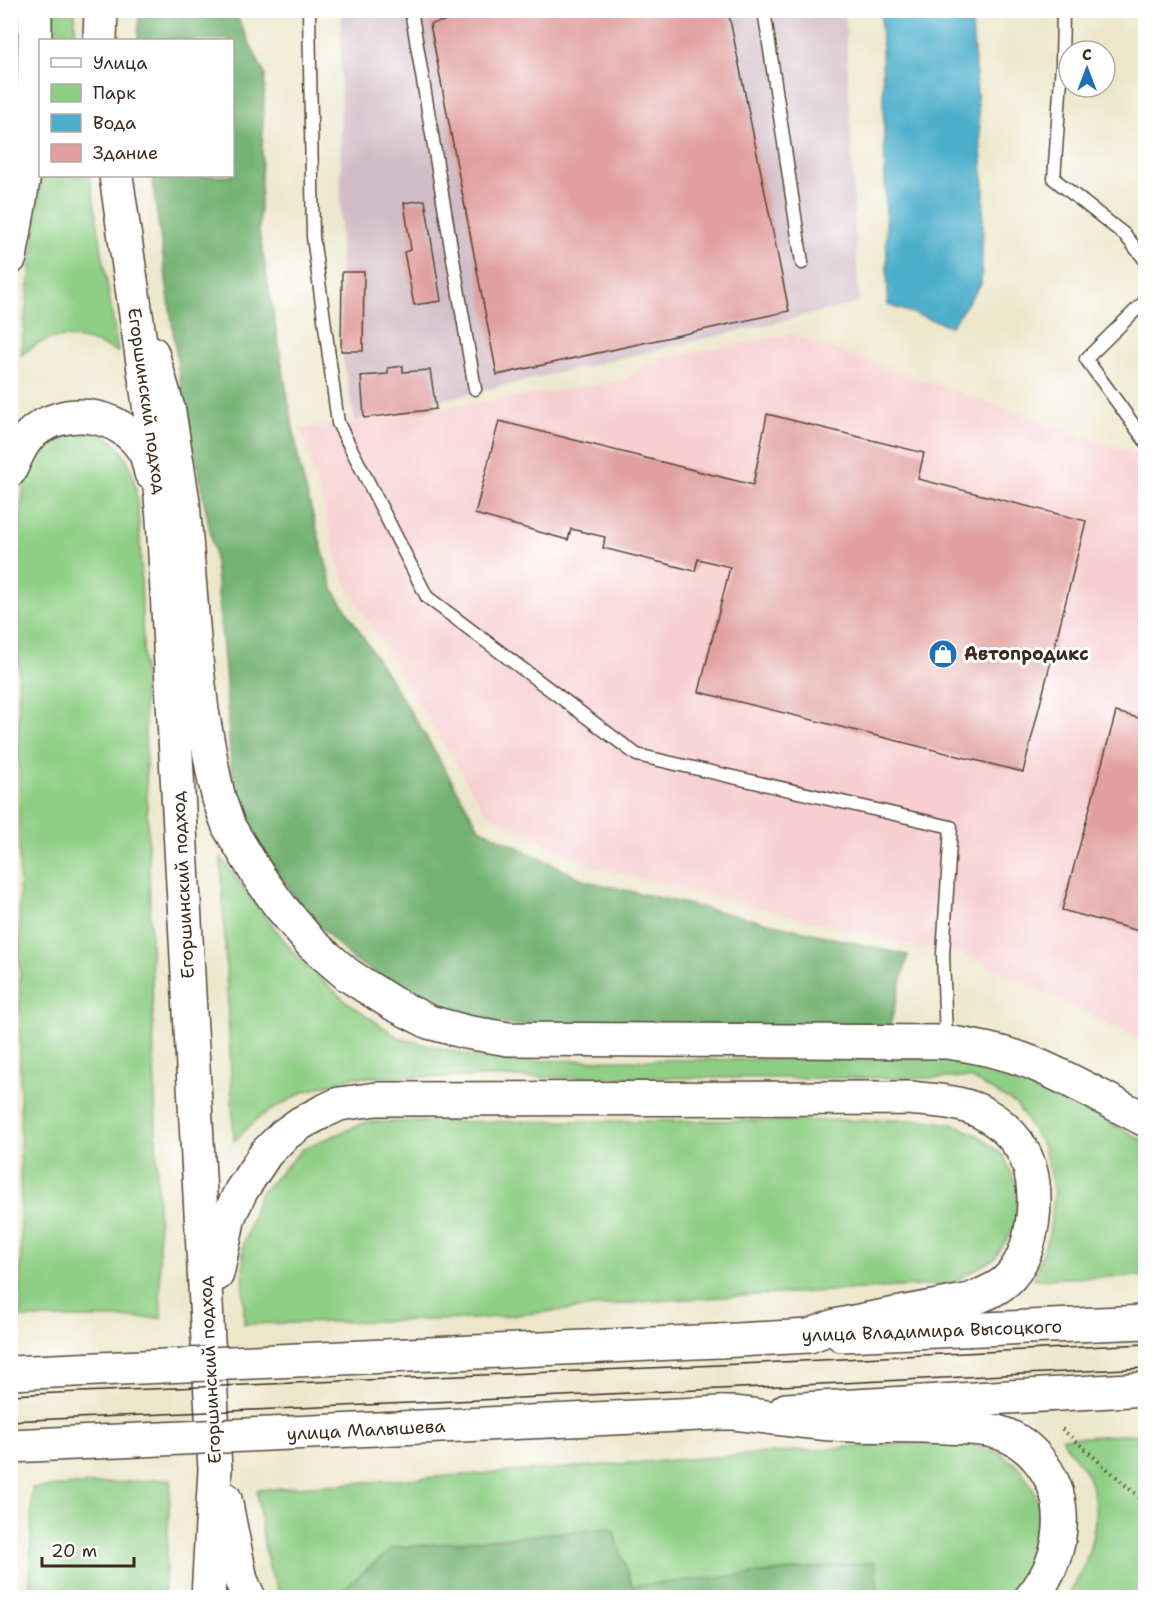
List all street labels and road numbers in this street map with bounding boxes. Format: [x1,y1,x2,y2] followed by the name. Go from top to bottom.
[122,306,172,496] street label: Егоршинский подход
[166,790,200,979] street label: Егоршинский подход
[193,1275,227,1464] street label: Егоршинский подход
[801,1314,1063,1348] street label: улица Владимира Высоцкого
[286,1414,446,1446] street label: улица Малышева

